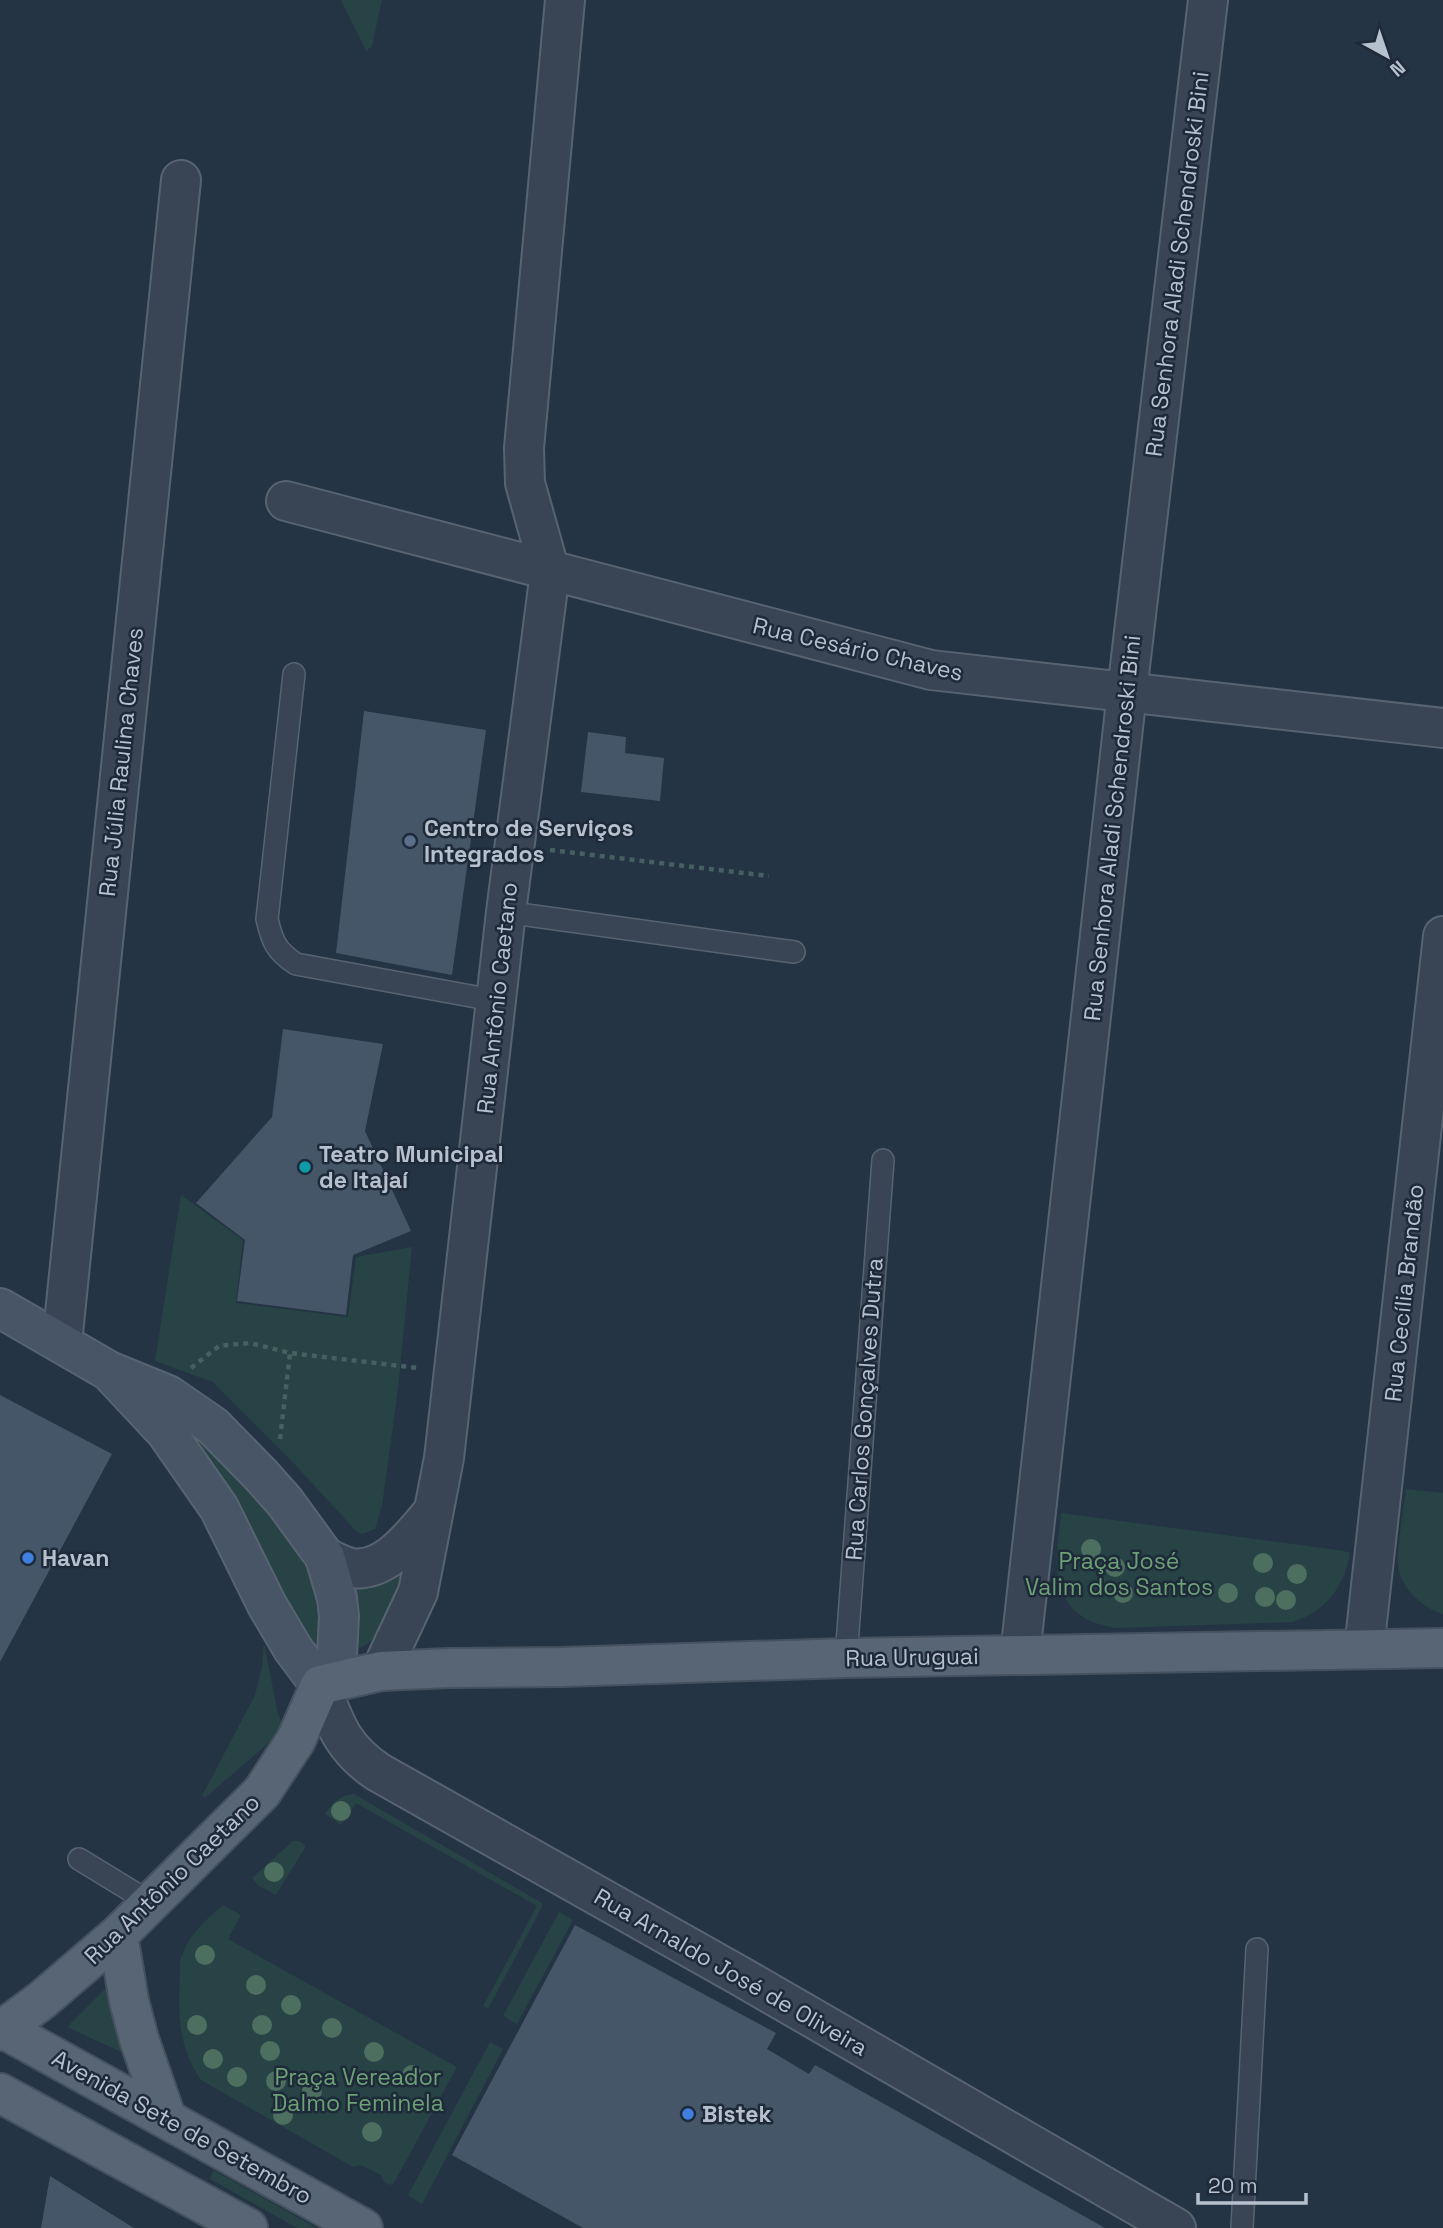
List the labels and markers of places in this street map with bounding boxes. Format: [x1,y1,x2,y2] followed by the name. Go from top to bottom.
[424,813,633,869] place label: Centro de Serviços Integrados
[402,833,418,849] marker: Centro de Serviços Integrados
[319,1139,504,1195] place label: Teatro Municipal de Itajaí
[297,1159,313,1175] marker: Teatro Municipal de Itajaí
[42,1543,110,1573] place label: Havan
[20,1550,36,1566] marker: Havan
[702,2099,772,2129] place label: Bistek
[680,2106,696,2122] marker: Bistek

